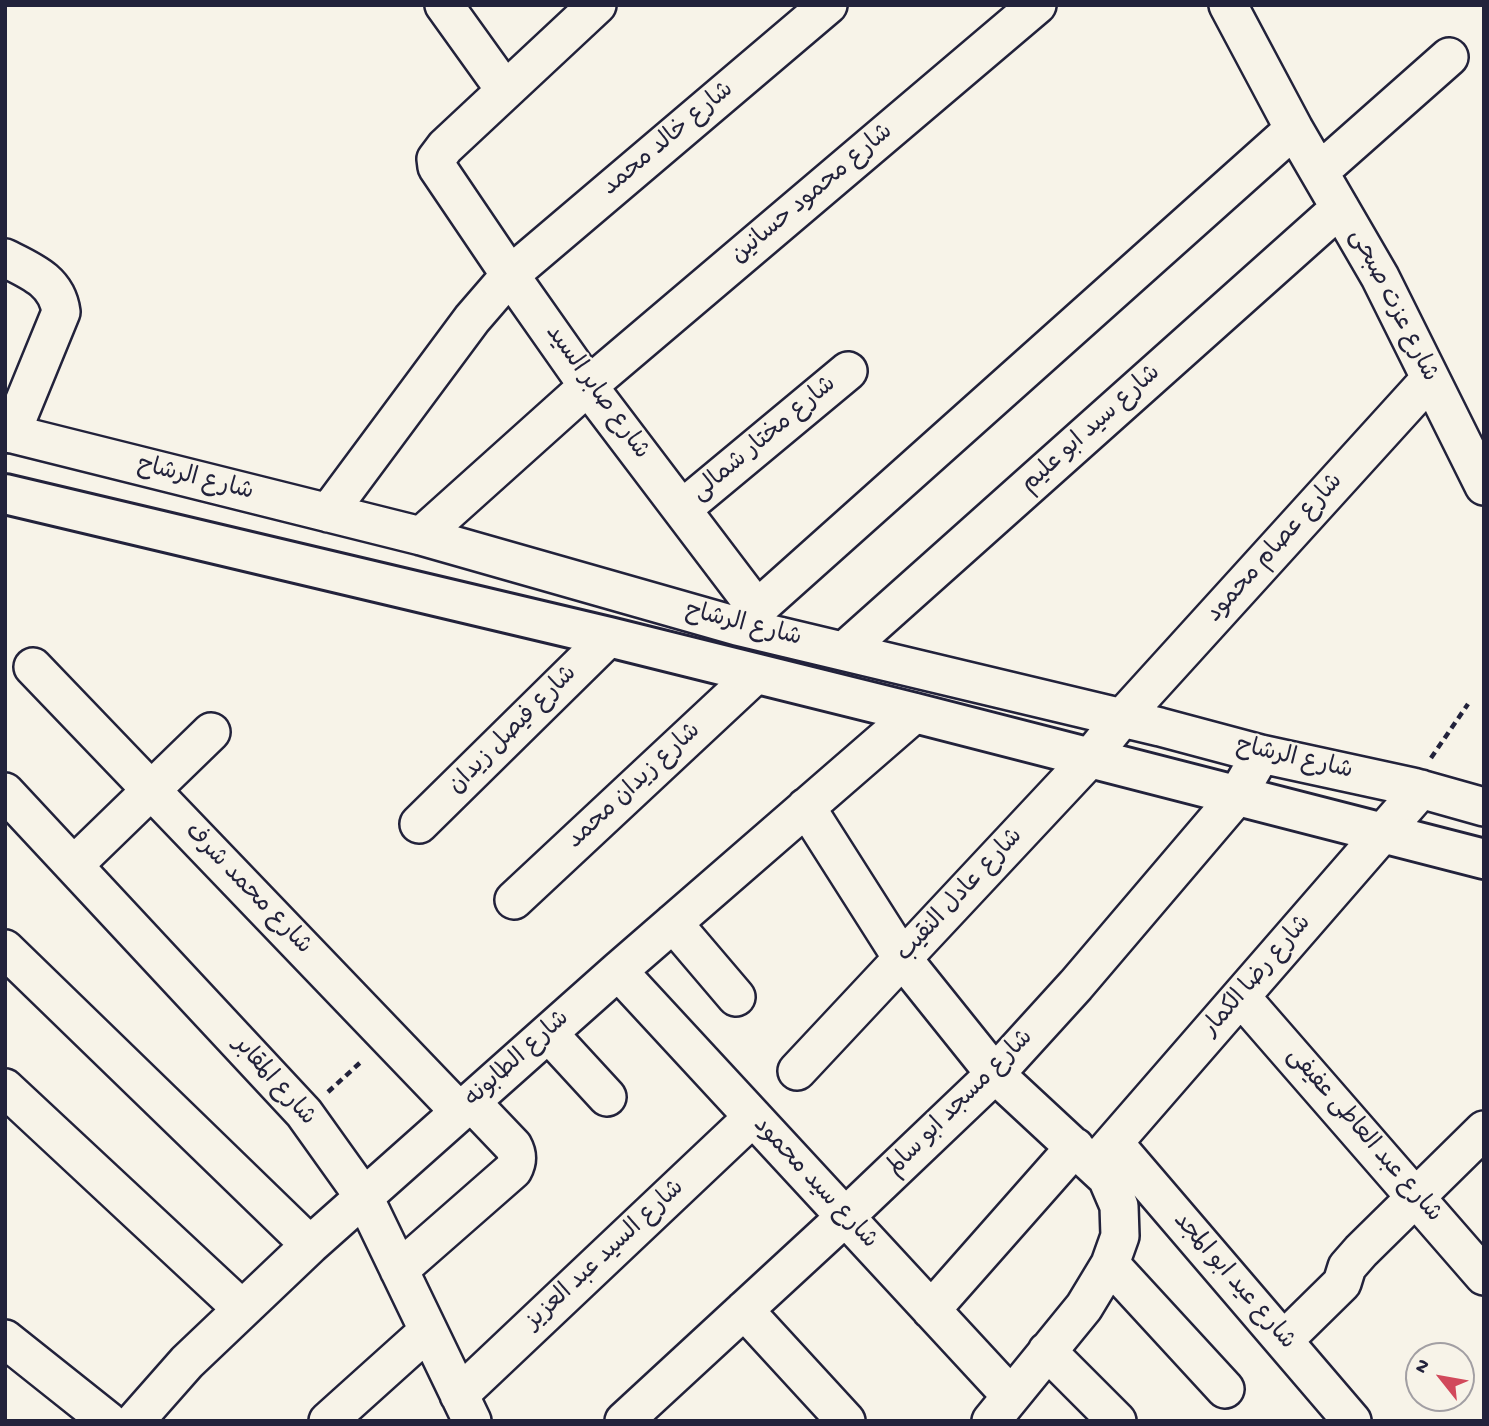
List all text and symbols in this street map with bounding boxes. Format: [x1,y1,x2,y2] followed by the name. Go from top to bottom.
[597,77,741,203] street label: شارع خالد محمد
[726,119,900,271] street label: شارع محمود حسانين
[1341,225,1443,387] street label: شارع عزت صبحى
[538,320,654,466] street label: شارع صابر السيد
[1016,360,1168,500] street label: شارع سيد ابو عليم
[687,371,843,509] street label: شارع مختار شمالى
[134,452,256,508] street label: شارع الرشاح
[1202,469,1350,629] street label: شارع عصام محمود
[682,598,804,654] street label: شارع الرشاح
[444,661,584,801] street label: شارع فيصل زيدان
[562,718,708,856] street label: شارع زيدان محمد
[1233,733,1355,787] street label: شارع الرشاح
[177,819,317,961] street label: شارع محمد شرف
[892,823,1030,969] street label: شارع عادل النقيب
[1197,910,1319,1044] street label: شارع رضا الكمار
[460,1005,576,1115] street label: شارع الطابونه
[882,1025,1040,1183] street label: شارع مسجد ابو سالم
[225,1031,321,1133] street label: شارع المقابر
[1279,1043,1447,1229] street label: شارع عبد العاطى عفيفى
[746,1112,882,1256] street label: شارع سيد محمود
[521,1175,691,1337] street label: شارع السيد عبد العزيز
[1166,1208,1300,1356] street label: شارع عيد ابو المجد
[1405,1342,1475,1412] north arrow
[1410,1356,1436,1378] text: N

